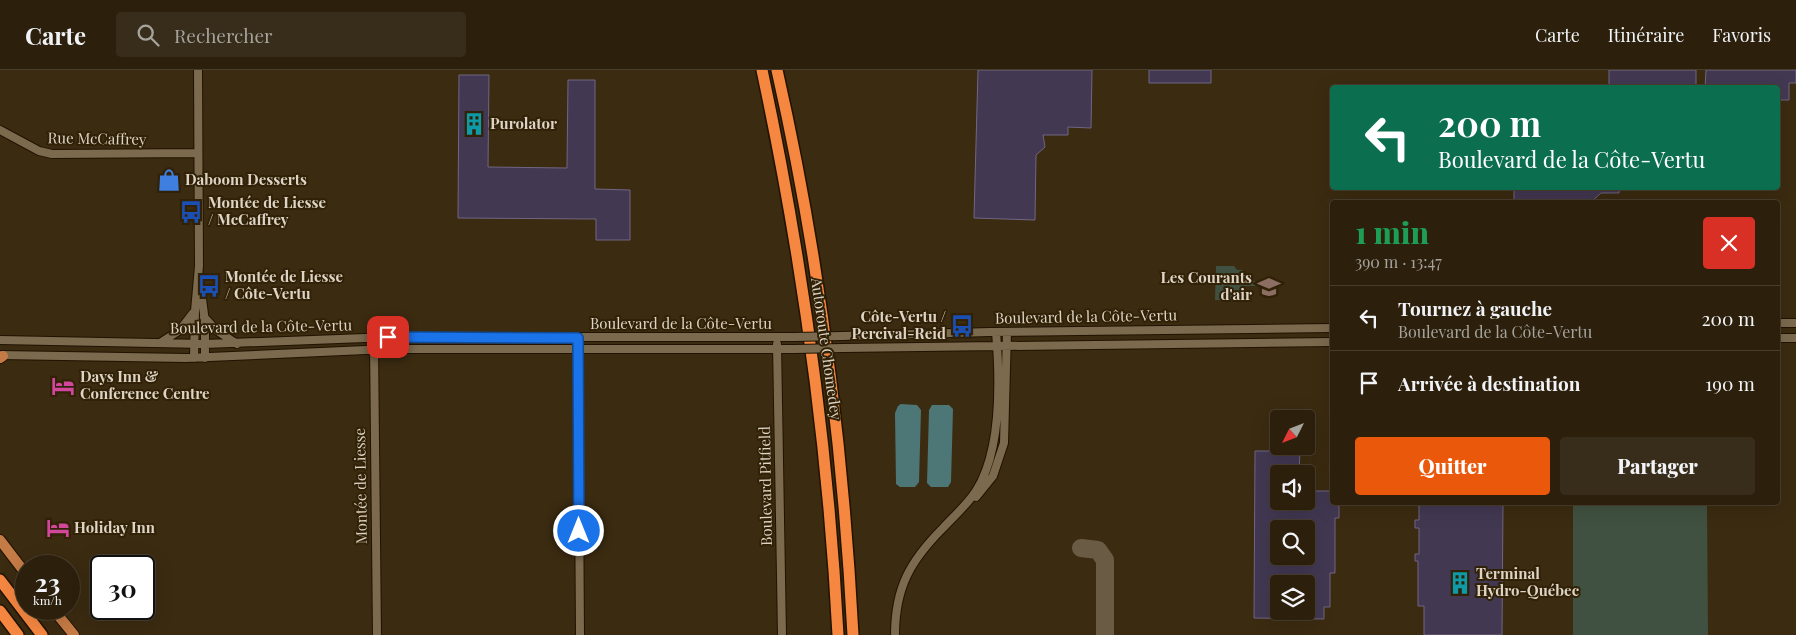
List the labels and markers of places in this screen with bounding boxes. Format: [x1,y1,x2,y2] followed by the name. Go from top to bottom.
[461,111,487,137] building icon: Purolator
[490,113,557,133] place label: Purolator
[156,167,182,193] shop icon: Daboom Desserts
[185,169,307,189] place label: Daboom Desserts
[208,192,326,229] place label: Montée de Liesse / McCaffrey
[178,199,204,225] bus stop icon: Montée de Liesse / McCaffrey
[225,266,343,303] place label: Montée de Liesse / Côte-Vertu
[1161,267,1252,304] place label: Les Courants d'air
[196,273,222,299] bus stop icon: Montée de Liesse / Côte-Vertu
[1256,274,1282,300] school or university icon: Les Courants d'air
[852,306,946,343] place label: Côte-Vertu / Percival-Reid
[949,313,975,339] bus stop icon: Côte-Vertu / Percival-Reid
[367,316,409,358] pin
[80,366,210,403] place label: Days Inn & Conference Centre
[50,373,76,399] hotel icon: Days Inn & Conference Centre
[45,515,71,541] hotel icon: Holiday Inn
[74,517,156,537] place label: Holiday Inn
[1476,563,1580,600] place label: Terminal Hydro-Québec
[1447,570,1473,596] building icon: Terminal Hydro-Québec

